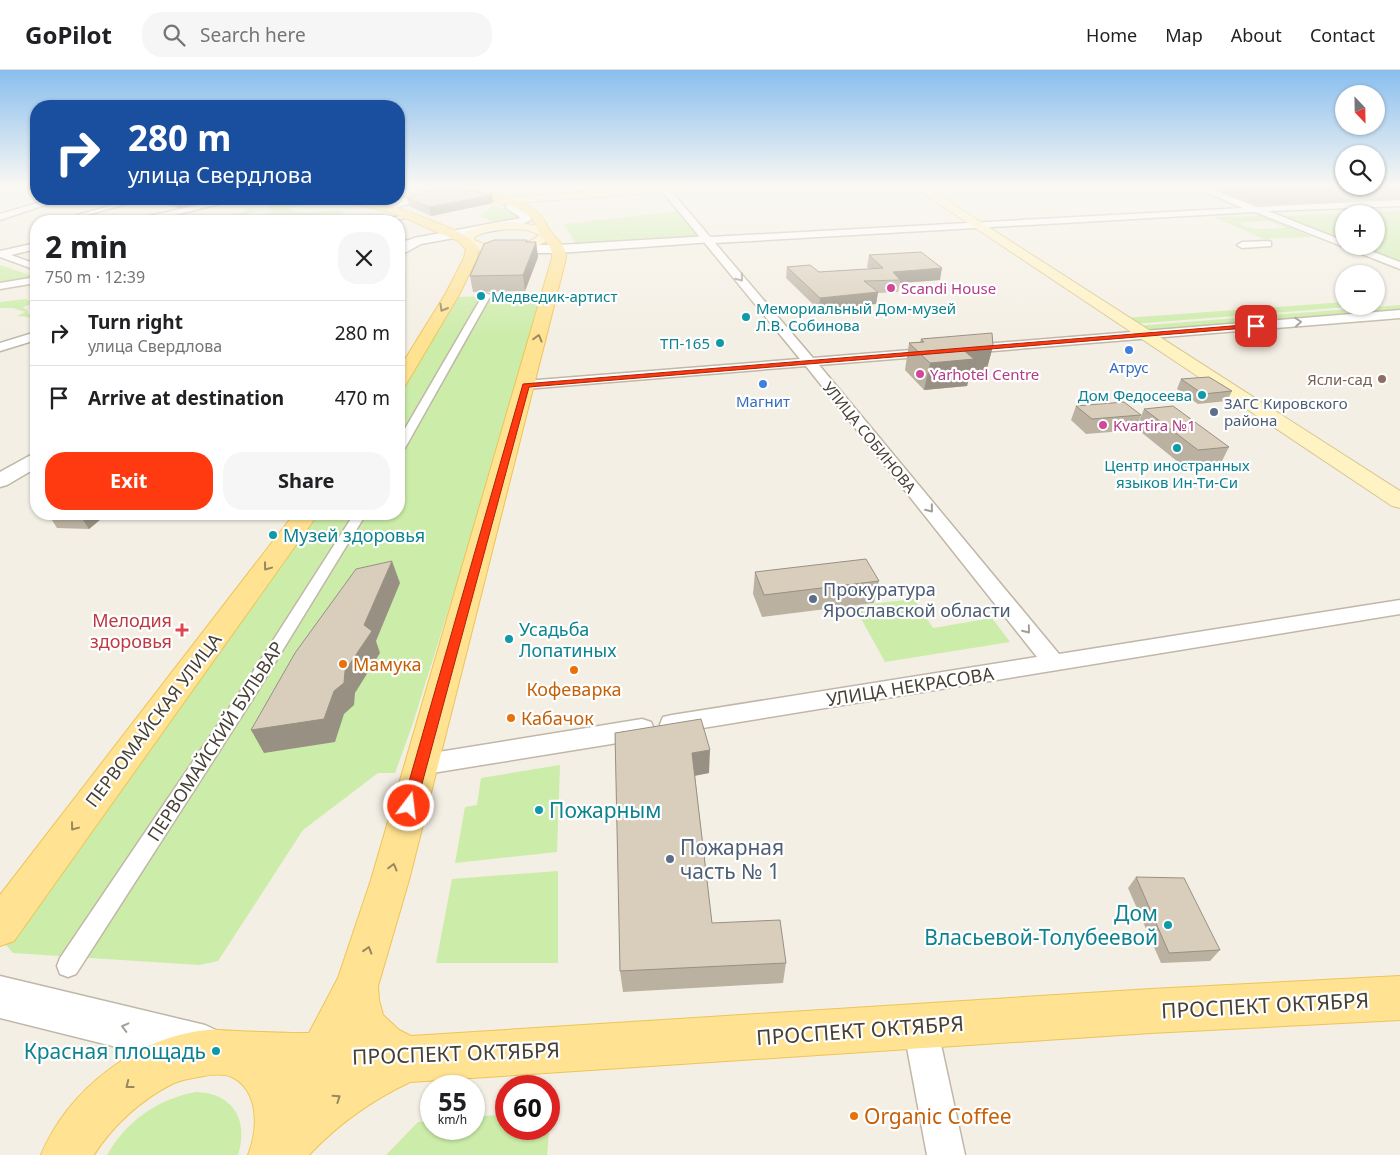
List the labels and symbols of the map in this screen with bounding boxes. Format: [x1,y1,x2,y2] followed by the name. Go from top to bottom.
[1335,85,1385,135] north arrow
[735,272,743,281] one-way arrow
[901,278,996,298] place label: Scandi House
[885,282,897,294] marker: Scandi House
[491,286,617,306] place label: Медведик-артист
[475,290,487,302] marker: Медведик-артист
[756,298,956,335] place label: Мемориальный Дом-музей Л.В. Собинова
[440,303,450,312] one-way arrow
[1235,305,1277,347] pin
[740,311,752,323] marker: Мемориальный Дом-музей Л.В. Собинова
[1294,317,1302,328] one-way arrow
[660,333,710,353] place label: ТП-165
[532,334,543,343] one-way arrow
[714,337,726,349] marker: ТП-165
[1123,344,1135,356] marker: Атрус
[1109,357,1149,377] place label: Атрус
[930,364,1039,384] place label: Yarhotel Centre
[914,368,926,380] marker: Yarhotel Centre
[1307,369,1372,389] place label: Ясли-сад
[1376,373,1388,385] marker: Ясли-сад
[819,377,921,497] street label: УЛИЦА СОБИНОВА
[757,378,769,390] marker: Магнит
[1078,385,1192,405] place label: Дом Федосеева
[1196,389,1208,401] marker: Дом Федосеева
[736,391,790,411] place label: Магнит
[1224,393,1348,430] place label: ЗАГС Кировского района
[1208,406,1220,418] marker: ЗАГС Кировского района
[1113,415,1196,435] place label: Kvartira №1
[1097,419,1109,431] marker: Kvartira №1
[1171,442,1183,454] marker: Центр иностранных языков Ин-Ти-Си
[1104,455,1250,492] place label: Центр иностранных языков Ин-Ти-Си
[924,504,933,513] one-way arrow
[283,523,425,547] place label: Музей здоровья
[267,529,279,541] marker: Музей здоровья
[264,561,272,570] one-way arrow
[823,577,1011,622] place label: Прокуратура Ярославской области
[807,593,819,605] marker: Прокуратура Ярославской области
[90,608,172,653] place label: Мелодия здоровья
[519,617,617,662] place label: Усадьба Лопатиных
[176,624,188,636] marker: Мелодия здоровья
[1022,624,1031,633] one-way arrow
[80,628,227,812] street label: ПЕРВОМАЙСКАЯ УЛИЦА
[503,633,515,645] marker: Усадьба Лопатиных
[141,636,289,846] street label: ПЕРВОМАЙСКИЙ БУЛЬВАР
[353,652,422,676] place label: Мамука
[337,658,349,670] marker: Мамука
[825,661,996,711] street label: УЛИЦА НЕКРАСОВА
[568,664,580,676] marker: Кофеварка
[526,677,622,701] place label: Кофеварка
[521,706,594,730] place label: Кабачок
[505,712,517,724] marker: Кабачок
[382,779,434,831] position arrow
[549,796,661,824] place label: Пожарным
[533,804,545,816] marker: Пожарным
[71,821,80,831] one-way arrow
[680,833,784,885] place label: Пожарная часть № 1
[664,853,676,865] marker: Пожарная часть № 1
[387,863,398,872] one-way arrow
[924,899,1158,951] place label: Дом Власьевой-Толубеевой
[1162,919,1174,931] marker: Дом Власьевой-Толубеевой
[362,946,372,955] one-way arrow
[1160,986,1370,1024] street label: ПРОСПЕКТ ОКТЯБРЯ
[755,1009,965,1051] street label: ПРОСПЕКТ ОКТЯБРЯ
[120,1022,129,1033] one-way arrow
[352,1035,560,1071] street label: ПРОСПЕКТ ОКТЯБРЯ
[24,1037,206,1065] place label: Красная площадь
[210,1045,222,1057] marker: Красная площадь
[495,1075,560,1140] speed limit sign: 60
[126,1079,135,1087] one-way arrow
[331,1095,340,1104] one-way arrow
[864,1102,1012,1130] place label: Organic Coffee
[848,1110,860,1122] marker: Organic Coffee

